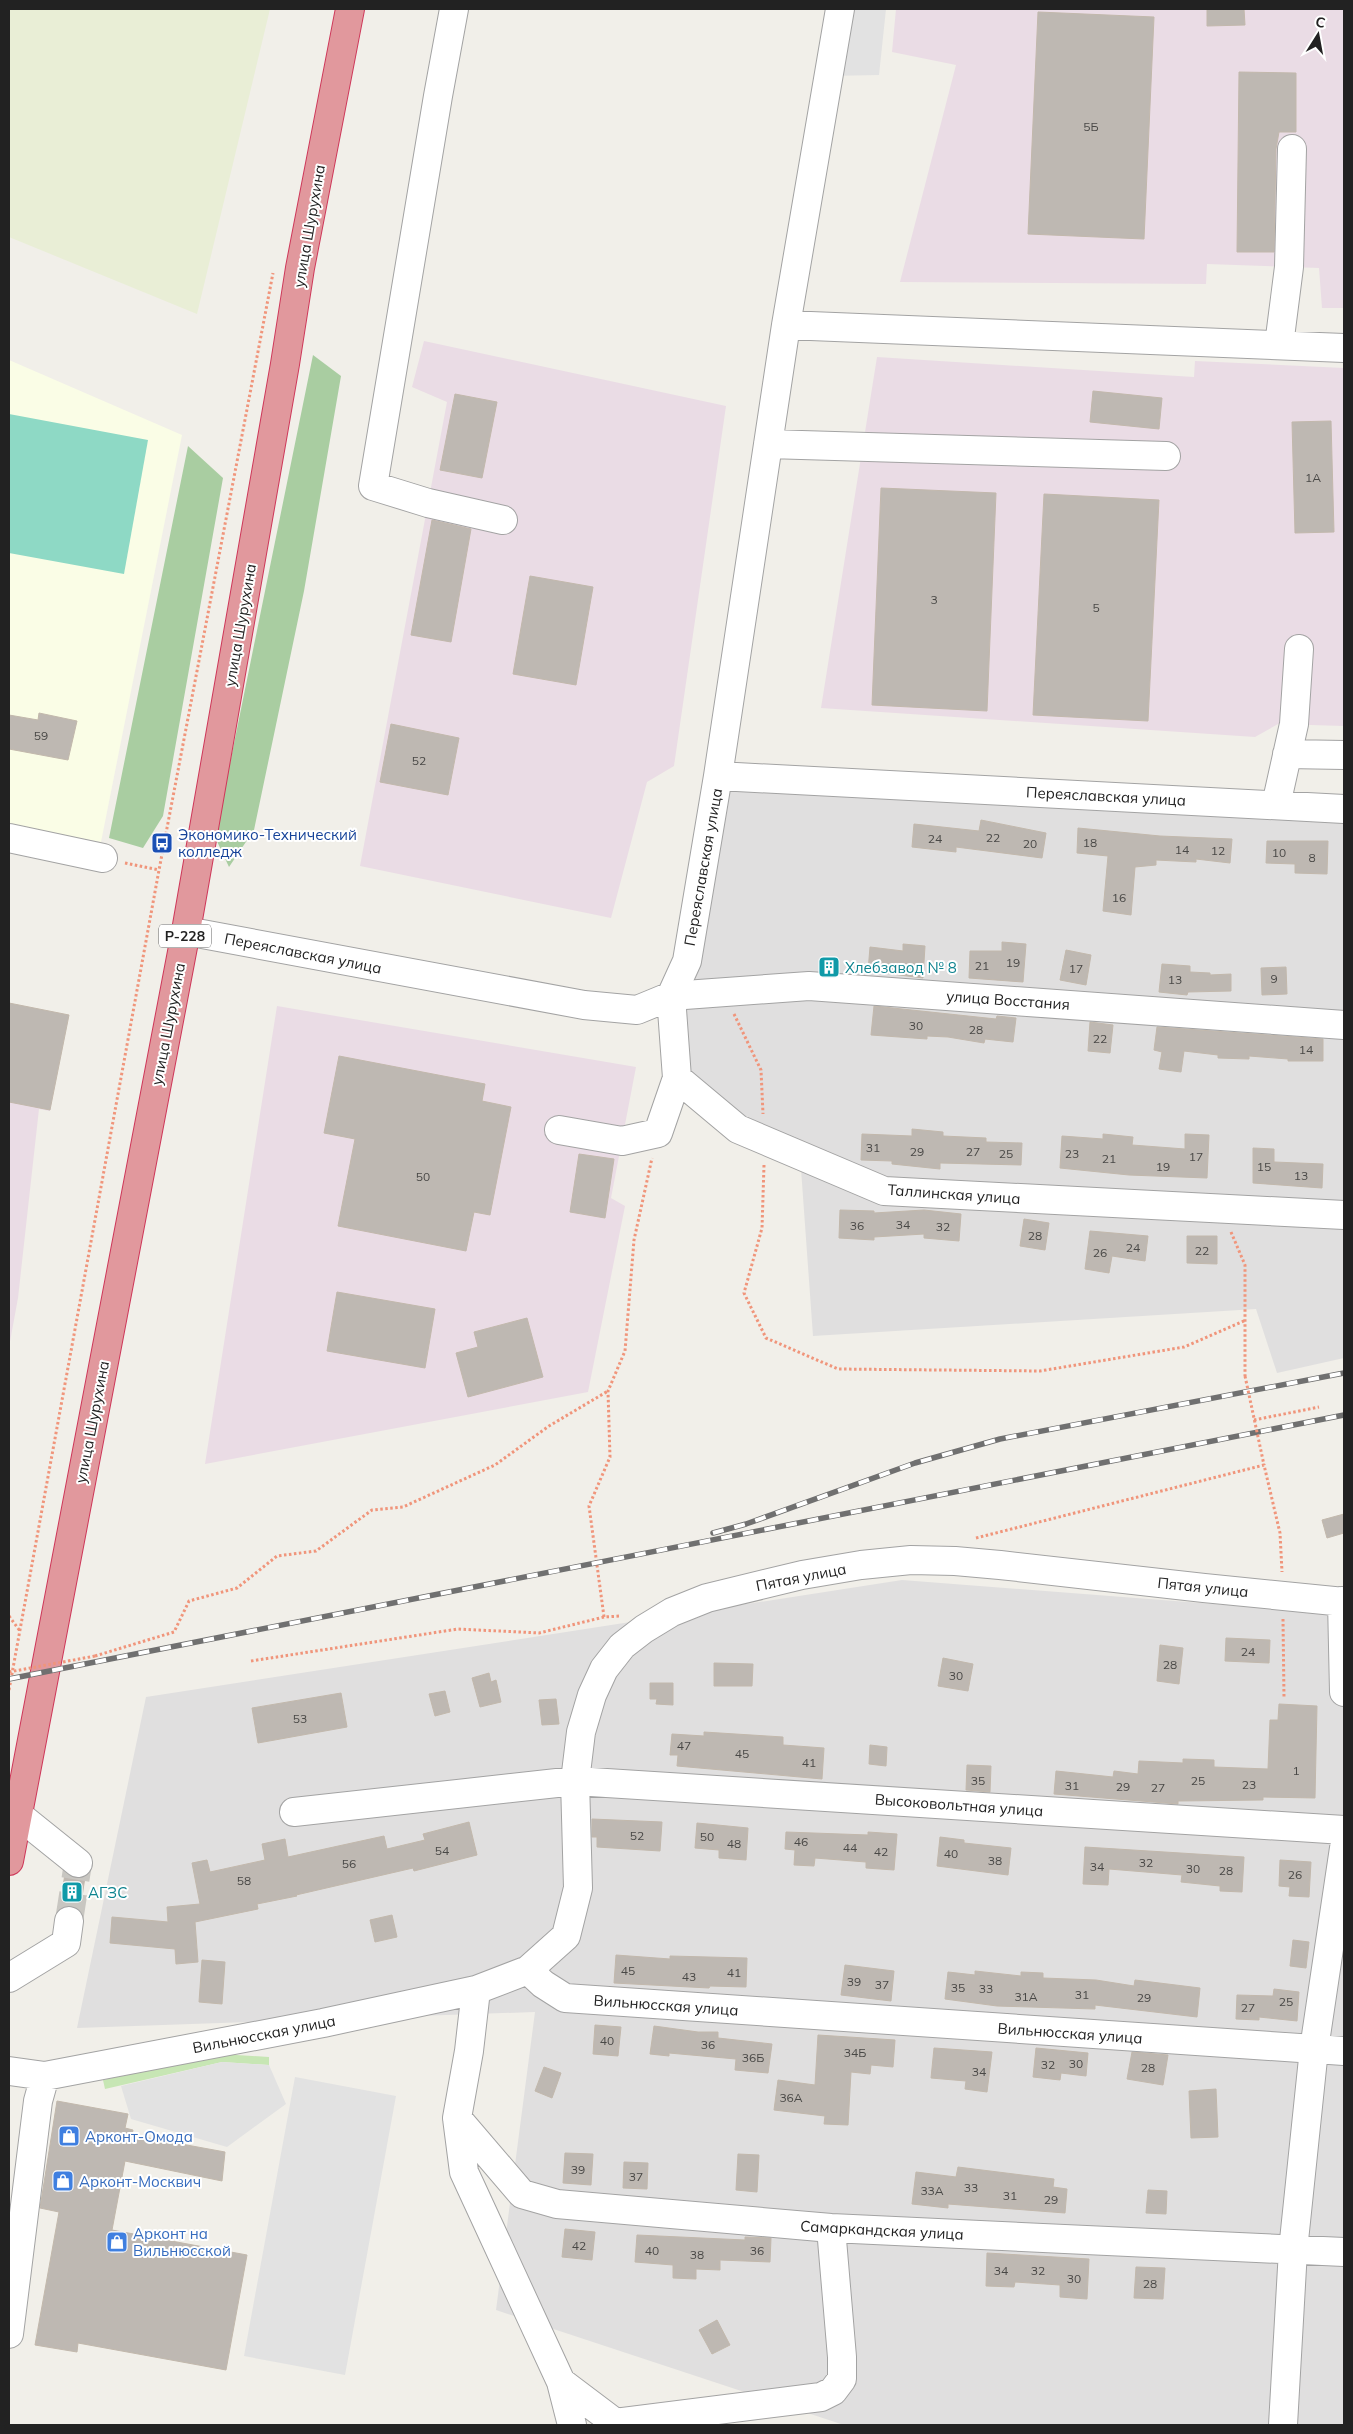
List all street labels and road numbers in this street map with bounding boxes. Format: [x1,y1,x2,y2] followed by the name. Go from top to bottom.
[289,163,329,289] street label: улица Шурухина
[220,562,260,688] street label: улица Шурухина
[1026,782,1186,810] street label: Переяславская улица
[680,787,726,947] street label: Переяславская улица
[159,924,211,948] road number: Р-228
[223,928,383,978] street label: Переяславская улица
[147,961,189,1087] street label: улица Шурухина
[946,986,1070,1014] street label: улица Восстания
[887,1180,1021,1208] street label: Таллинская улица
[71,1359,113,1485] street label: улица Шурухина
[754,1559,848,1595] street label: Пятая улица
[1156,1573,1250,1601] street label: Пятая улица
[874,1790,1044,1820] street label: Высоковольтная улица
[593,1990,739,2020] street label: Вильнюсская улица
[191,2011,337,2057] street label: Вильнюсская улица
[997,2018,1143,2048] street label: Вильнюсская улица
[800,2216,964,2244] street label: Самаркандская улица

